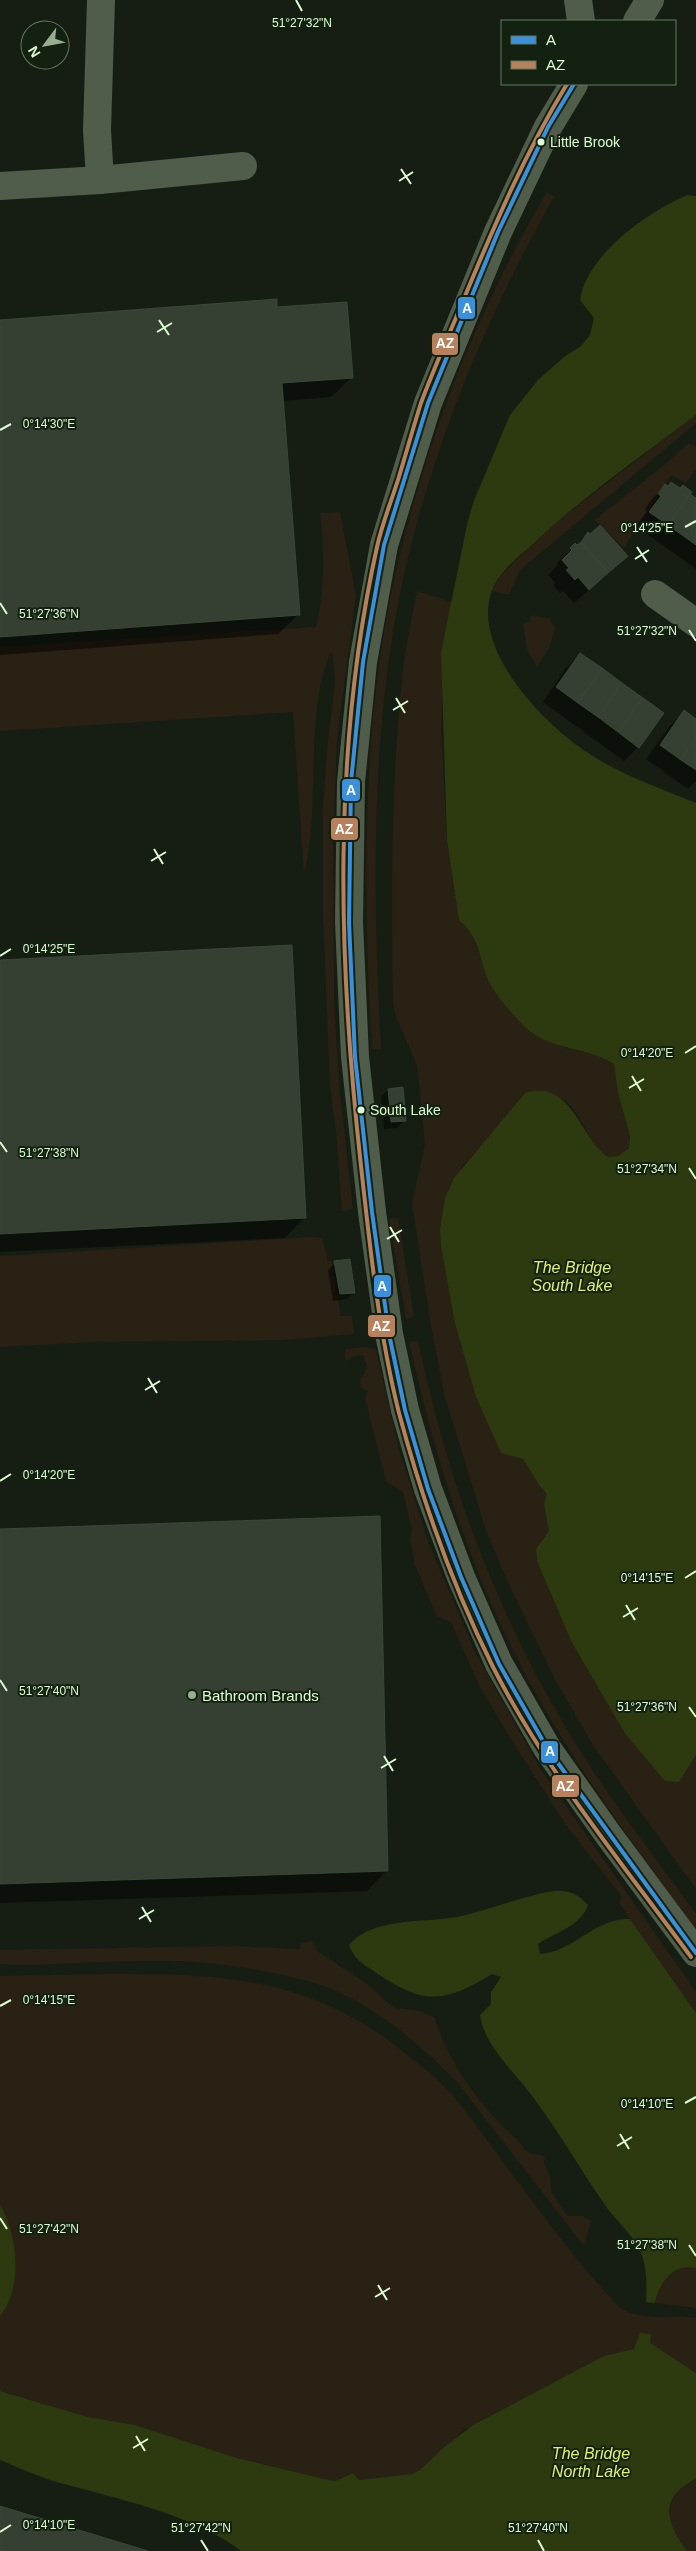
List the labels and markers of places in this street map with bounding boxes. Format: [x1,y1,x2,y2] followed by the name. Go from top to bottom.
[550,134,621,150] place label: Little Brook
[536,137,546,147] marker: Little Brook
[370,1102,441,1118] place label: South Lake
[356,1105,366,1115] marker: South Lake
[202,1687,319,1704] place label: Bathroom Brands
[186,1689,198,1701] marker: Bathroom Brands

